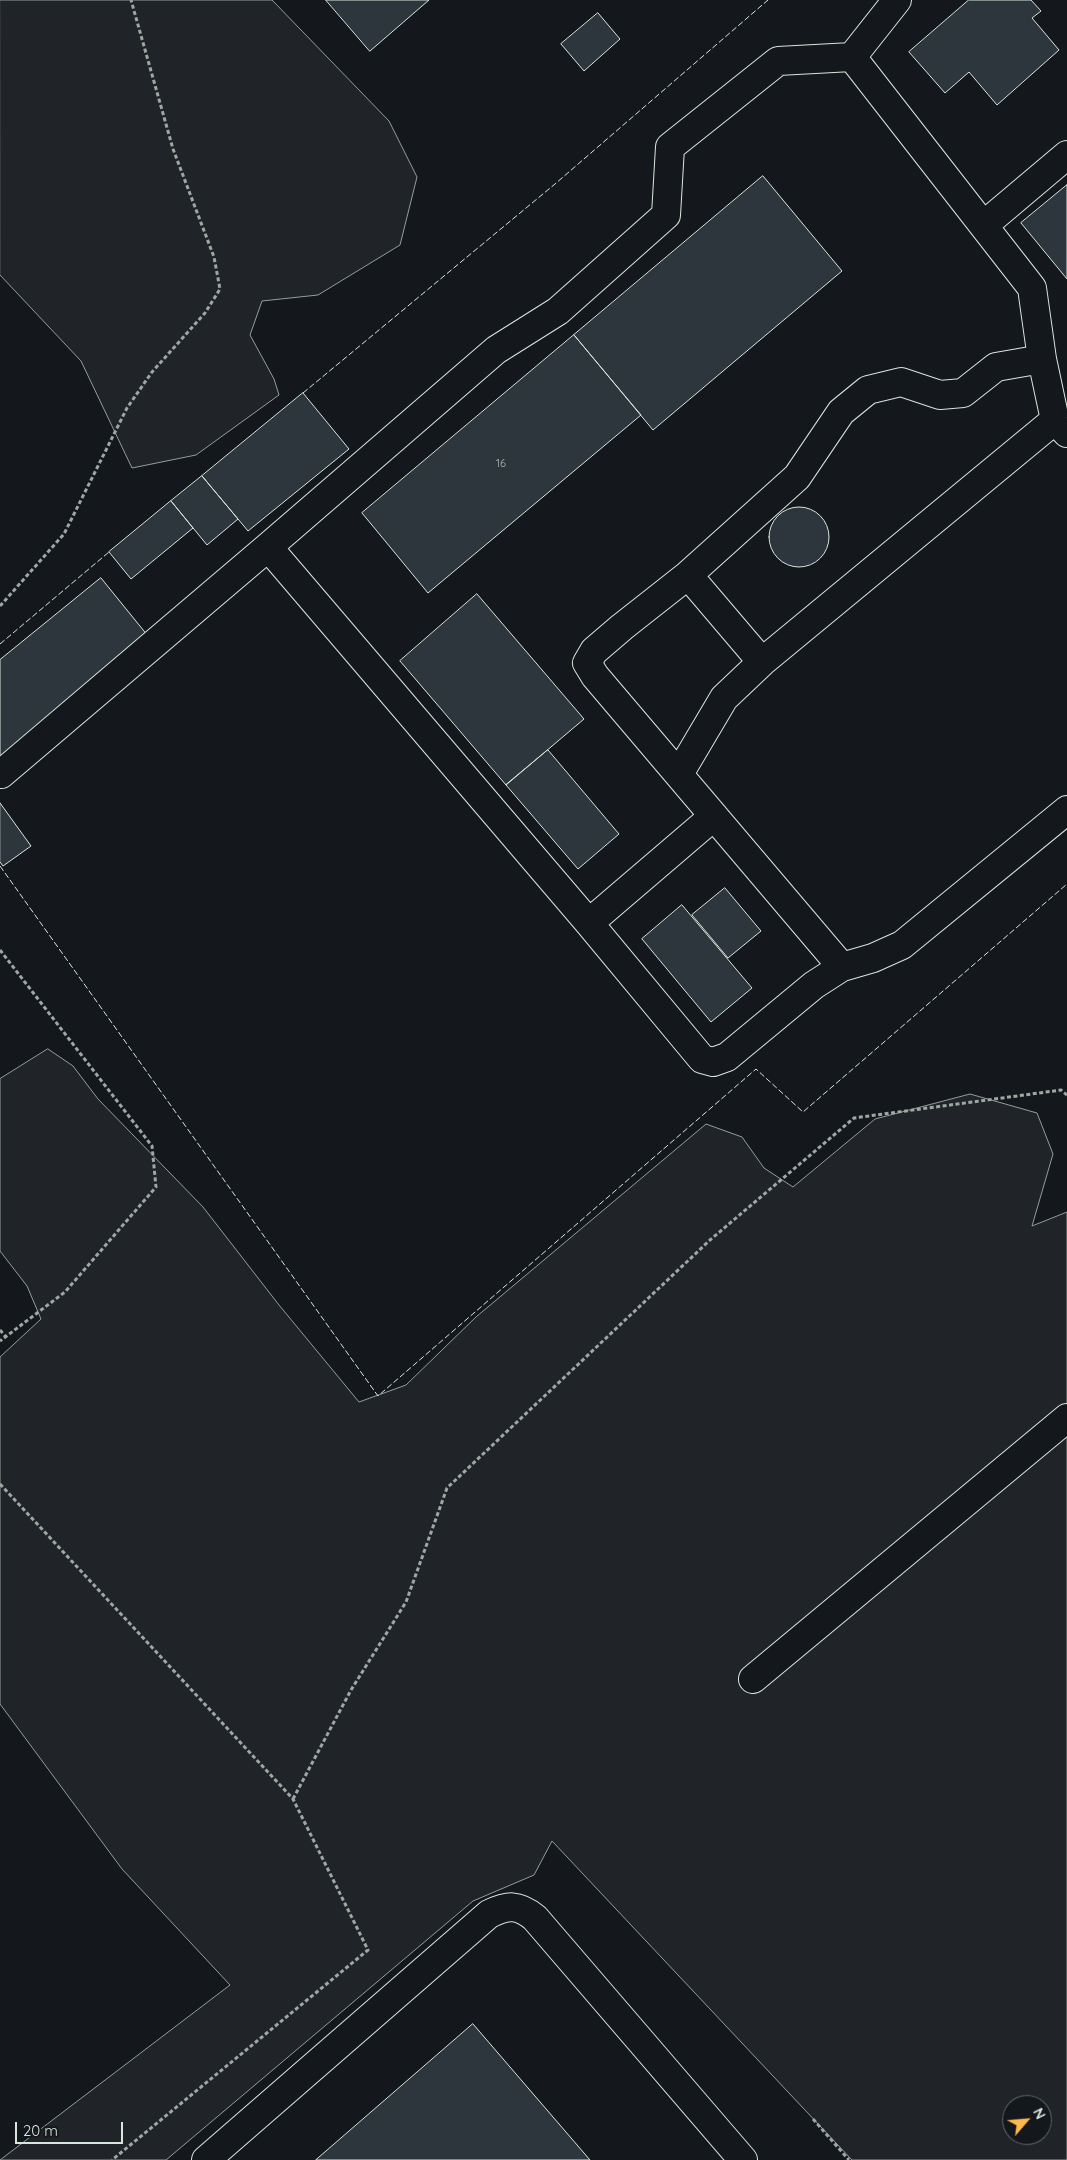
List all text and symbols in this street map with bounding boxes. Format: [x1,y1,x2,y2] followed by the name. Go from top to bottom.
[496,457,506,471] house number: 16
[1002,2095,1052,2145] north arrow
[1029,2105,1050,2122] text: N
[18,2112,125,2144] scale bar
[23,2121,58,2140] text: 20 m

